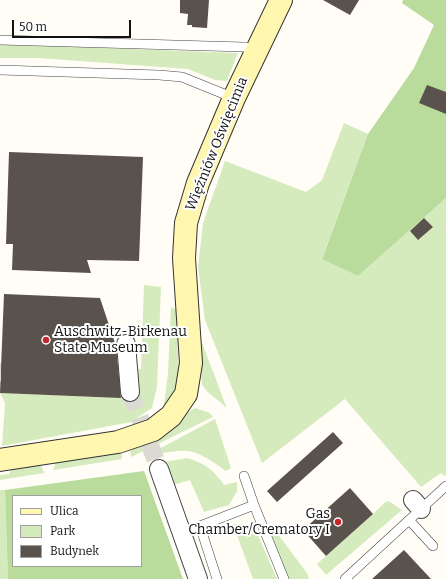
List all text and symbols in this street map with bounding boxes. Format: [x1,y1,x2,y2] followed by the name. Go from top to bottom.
[14,12,133,38] scale bar
[19,20,47,34] text: 50 m
[182,74,252,214] street label: Więźniów Oświęcimia
[54,324,187,356] place label: Auschwitz-Birkenau State Museum
[41,335,51,345] marker: Auschwitz-Birkenau State Museum
[12,495,142,567] legend
[50,504,79,518] text: Ulica
[188,506,330,538] place label: Gas Chamber/Crematory I
[333,517,343,527] marker: Gas Chamber/Crematory I
[50,524,75,538] text: Park
[50,544,99,558] text: Budynek

